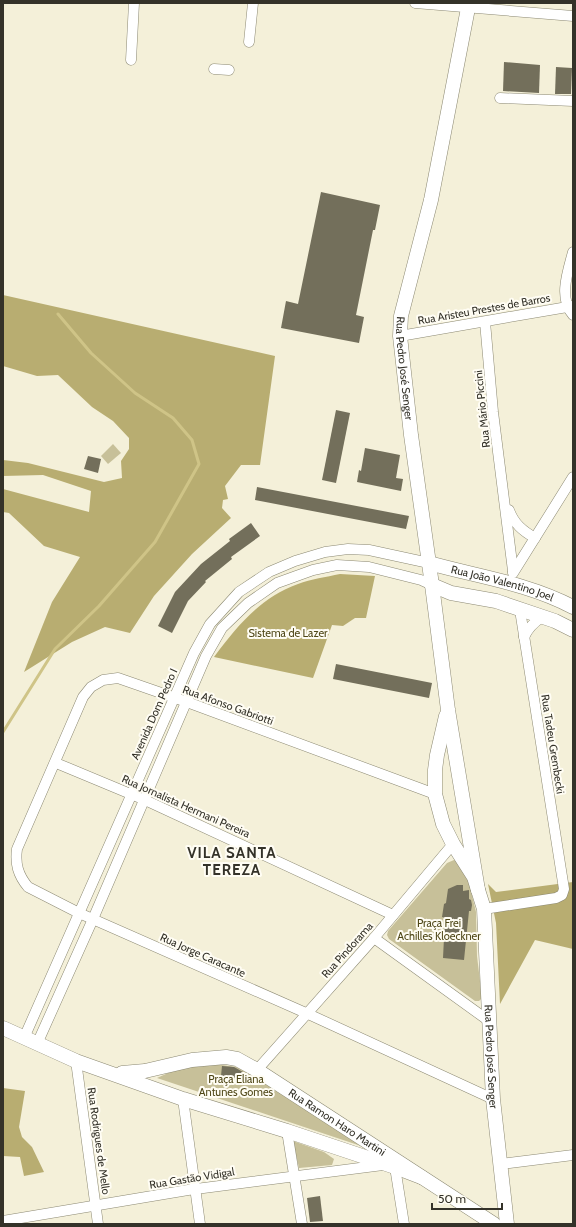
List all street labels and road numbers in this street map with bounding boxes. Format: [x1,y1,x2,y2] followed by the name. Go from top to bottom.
[417,290,552,328] street label: Rua Aristeu Prestes de Barros
[393,316,416,421] street label: Rua Pedro José Senger
[471,370,493,448] street label: Rua Mário Piccini
[450,562,556,604] street label: Rua João Valentino Joel
[128,666,180,762] street label: Avenida Dom Pedro I
[181,682,275,728] street label: Rua Afonso Gabriotti
[538,693,568,795] street label: Rua Tadeu Grembecki
[120,771,253,841] street label: Rua Jornalista Hermani Pereira
[318,919,376,981] street label: Rua Pindorama
[158,930,248,980] street label: Rua Jorge Caracante
[482,1004,501,1110] street label: Rua Pedro José Senger
[286,1085,388,1159] street label: Rua Ramon Haro Martini
[85,1086,113,1196] street label: Rua Rodrigues de Mello
[148,1164,236,1192] street label: Rua Gastão Vidigal

